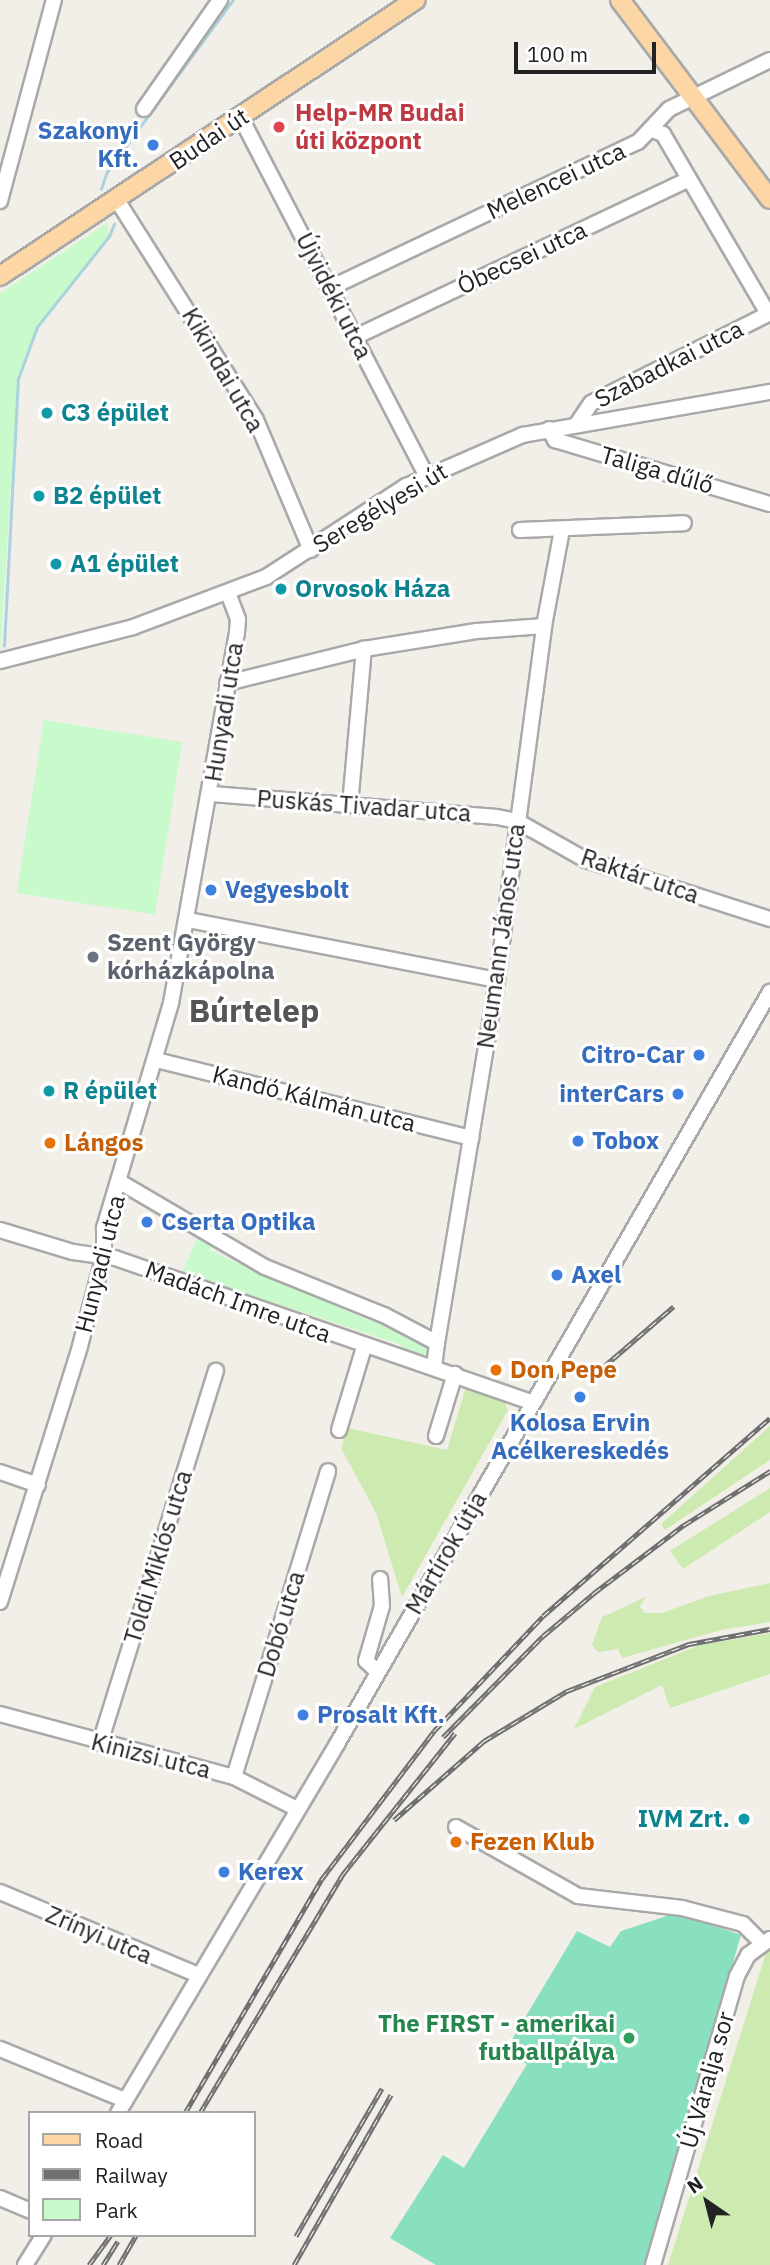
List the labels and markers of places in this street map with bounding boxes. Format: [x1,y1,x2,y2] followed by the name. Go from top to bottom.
[295,99,465,155] place label: Help-MR Budai úti központ
[37,117,139,173] place label: Szakonyi Kft.
[269,117,289,137] marker: Help-MR Budai úti központ
[145,137,161,153] marker: Szakonyi Kft.
[61,399,169,427] place label: C3 épület
[39,405,55,421] marker: C3 épület
[53,482,161,510] place label: B2 épület
[31,488,47,504] marker: B2 épület
[70,550,179,578] place label: A1 épület
[48,556,64,572] marker: A1 épület
[295,575,451,603] place label: Orvosok Háza
[273,581,289,597] marker: Orvosok Háza
[225,876,349,904] place label: Vegyesbolt
[203,882,219,898] marker: Vegyesbolt
[107,929,275,985] place label: Szent György kórházkápolna
[85,949,101,965] marker: Szent György kórházkápolna
[581,1041,685,1069] place label: Citro-Car
[691,1047,707,1063] marker: Citro-Car
[63,1077,157,1105] place label: R épület
[559,1080,664,1108] place label: interCars
[41,1083,57,1099] marker: R épület
[670,1086,686,1102] marker: interCars
[592,1127,659,1155] place label: Tobox
[64,1129,144,1157] place label: Lángos
[570,1133,586,1149] marker: Tobox
[42,1135,58,1151] marker: Lángos
[161,1208,316,1236] place label: Cserta Optika
[139,1214,155,1230] marker: Cserta Optika
[571,1261,621,1289] place label: Axel
[549,1267,565,1283] marker: Axel
[510,1356,617,1384] place label: Don Pepe
[488,1362,504,1378] marker: Don Pepe
[572,1389,588,1405] marker: Kolosa Ervin Acélkereskedés
[491,1409,669,1465] place label: Kolosa Ervin Acélkereskedés
[317,1701,445,1729] place label: Prosalt Kft.
[295,1707,311,1723] marker: Prosalt Kft.
[638,1805,730,1833] place label: IVM Zrt.
[736,1811,752,1827] marker: IVM Zrt.
[470,1828,595,1856] place label: Fezen Klub
[448,1834,464,1850] marker: Fezen Klub
[238,1858,304,1886] place label: Kerex
[216,1864,232,1880] marker: Kerex
[378,2010,615,2066] place label: The FIRST - amerikai futballpálya
[621,2030,637,2046] marker: The FIRST - amerikai futballpálya

